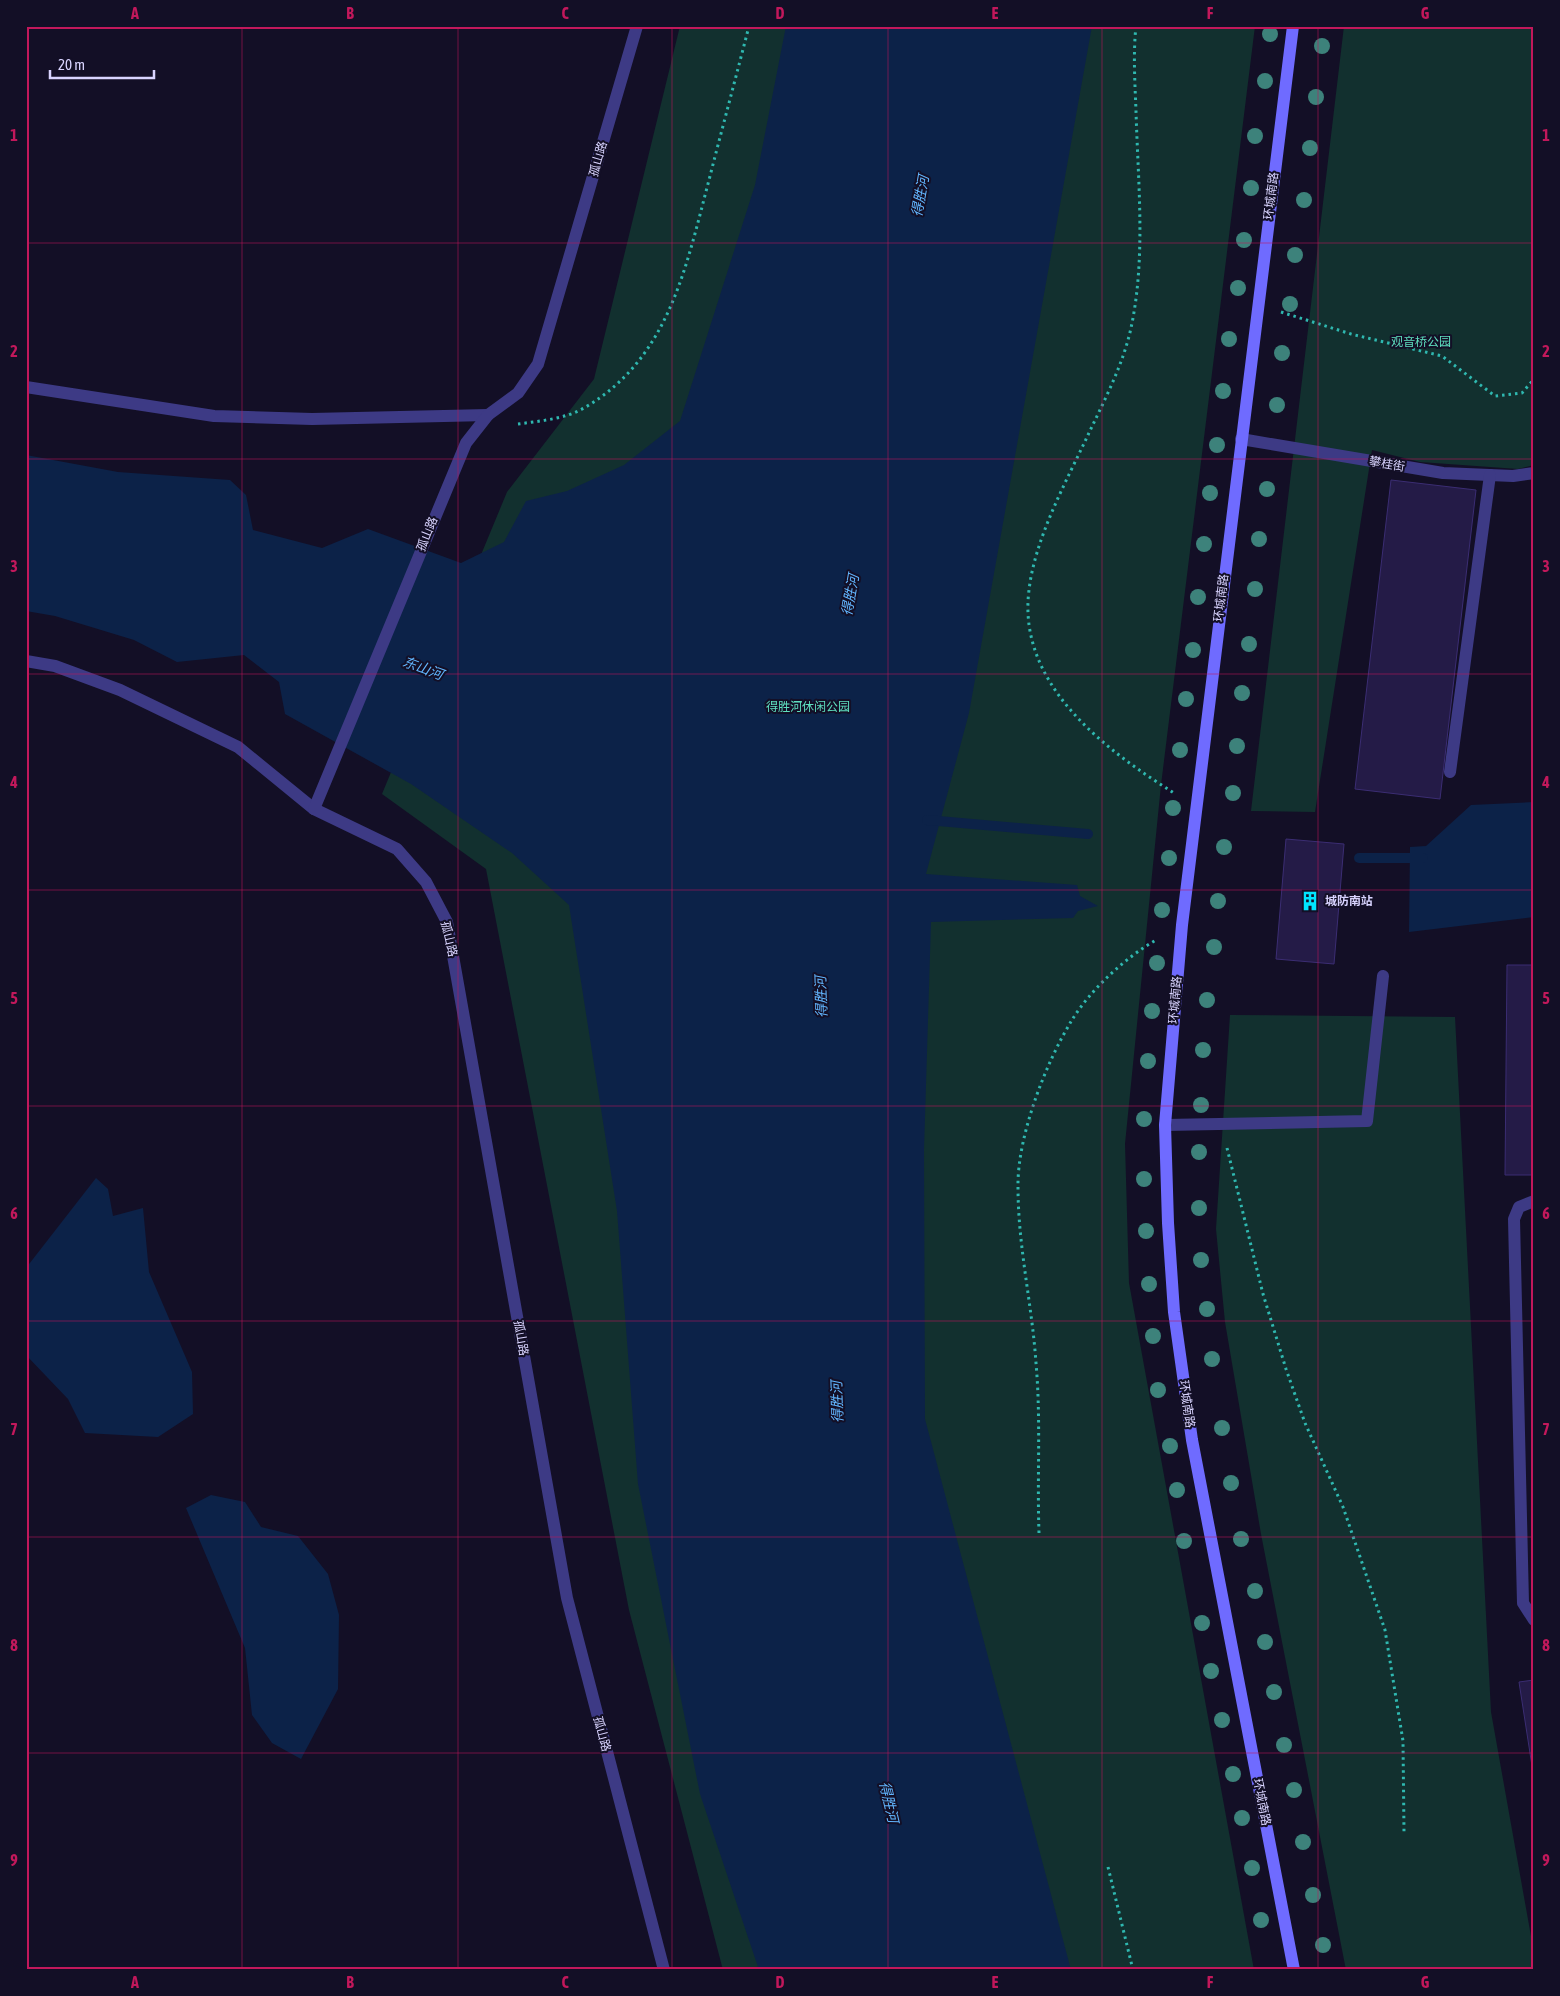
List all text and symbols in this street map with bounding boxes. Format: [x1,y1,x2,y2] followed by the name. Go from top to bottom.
[130,4,139,22] text: A
[346,4,354,22] text: B
[561,4,569,22] text: C
[776,4,785,22] text: D
[992,4,999,22] text: E
[1207,4,1214,22] text: F
[1421,4,1430,22] text: G
[50,48,154,80] scale bar
[58,56,85,73] text: 20 m
[10,126,18,144] text: 1
[1542,126,1550,144] text: 1
[586,140,610,178] street label: 孤山路
[908,171,932,218] water label: 得胜河
[1261,171,1281,221] street label: 环城南路
[1391,335,1451,349] park label: 观音桥公园
[10,342,18,360] text: 2
[1542,342,1550,360] text: 2
[1368,454,1406,474] street label: 攀桂街
[414,515,440,553] street label: 孤山路
[10,557,18,575] text: 3
[1542,557,1550,575] text: 3
[838,570,862,617] water label: 得胜河
[1211,573,1231,623] street label: 环城南路
[401,653,448,684] water label: 东山河
[766,700,850,714] park label: 得胜河休闲公园
[9,773,18,791] text: 4
[1541,773,1550,791] text: 4
[1299,890,1321,912] building icon: 城防南站
[1325,894,1373,908] place label: 城防南站
[438,920,460,958] street label: 孤山路
[812,973,830,1018] water label: 得胜河
[1166,975,1184,1025] street label: 环城南路
[10,989,18,1007] text: 5
[1542,989,1550,1007] text: 5
[10,1204,18,1222] text: 6
[1542,1204,1550,1222] text: 6
[511,1319,531,1357] street label: 孤山路
[828,1378,846,1423] water label: 得胜河
[1177,1379,1197,1429] street label: 环城南路
[10,1420,18,1438] text: 7
[1542,1420,1550,1438] text: 7
[10,1636,18,1654] text: 8
[1542,1636,1550,1654] text: 8
[591,1715,613,1753] street label: 孤山路
[1251,1777,1273,1827] street label: 环城南路
[876,1780,902,1827] water label: 得胜河
[10,1851,18,1869] text: 9
[1542,1851,1550,1869] text: 9
[130,1973,139,1991] text: A
[346,1973,354,1991] text: B
[561,1973,569,1991] text: C
[776,1973,785,1991] text: D
[992,1973,999,1991] text: E
[1207,1973,1214,1991] text: F
[1421,1973,1430,1991] text: G

